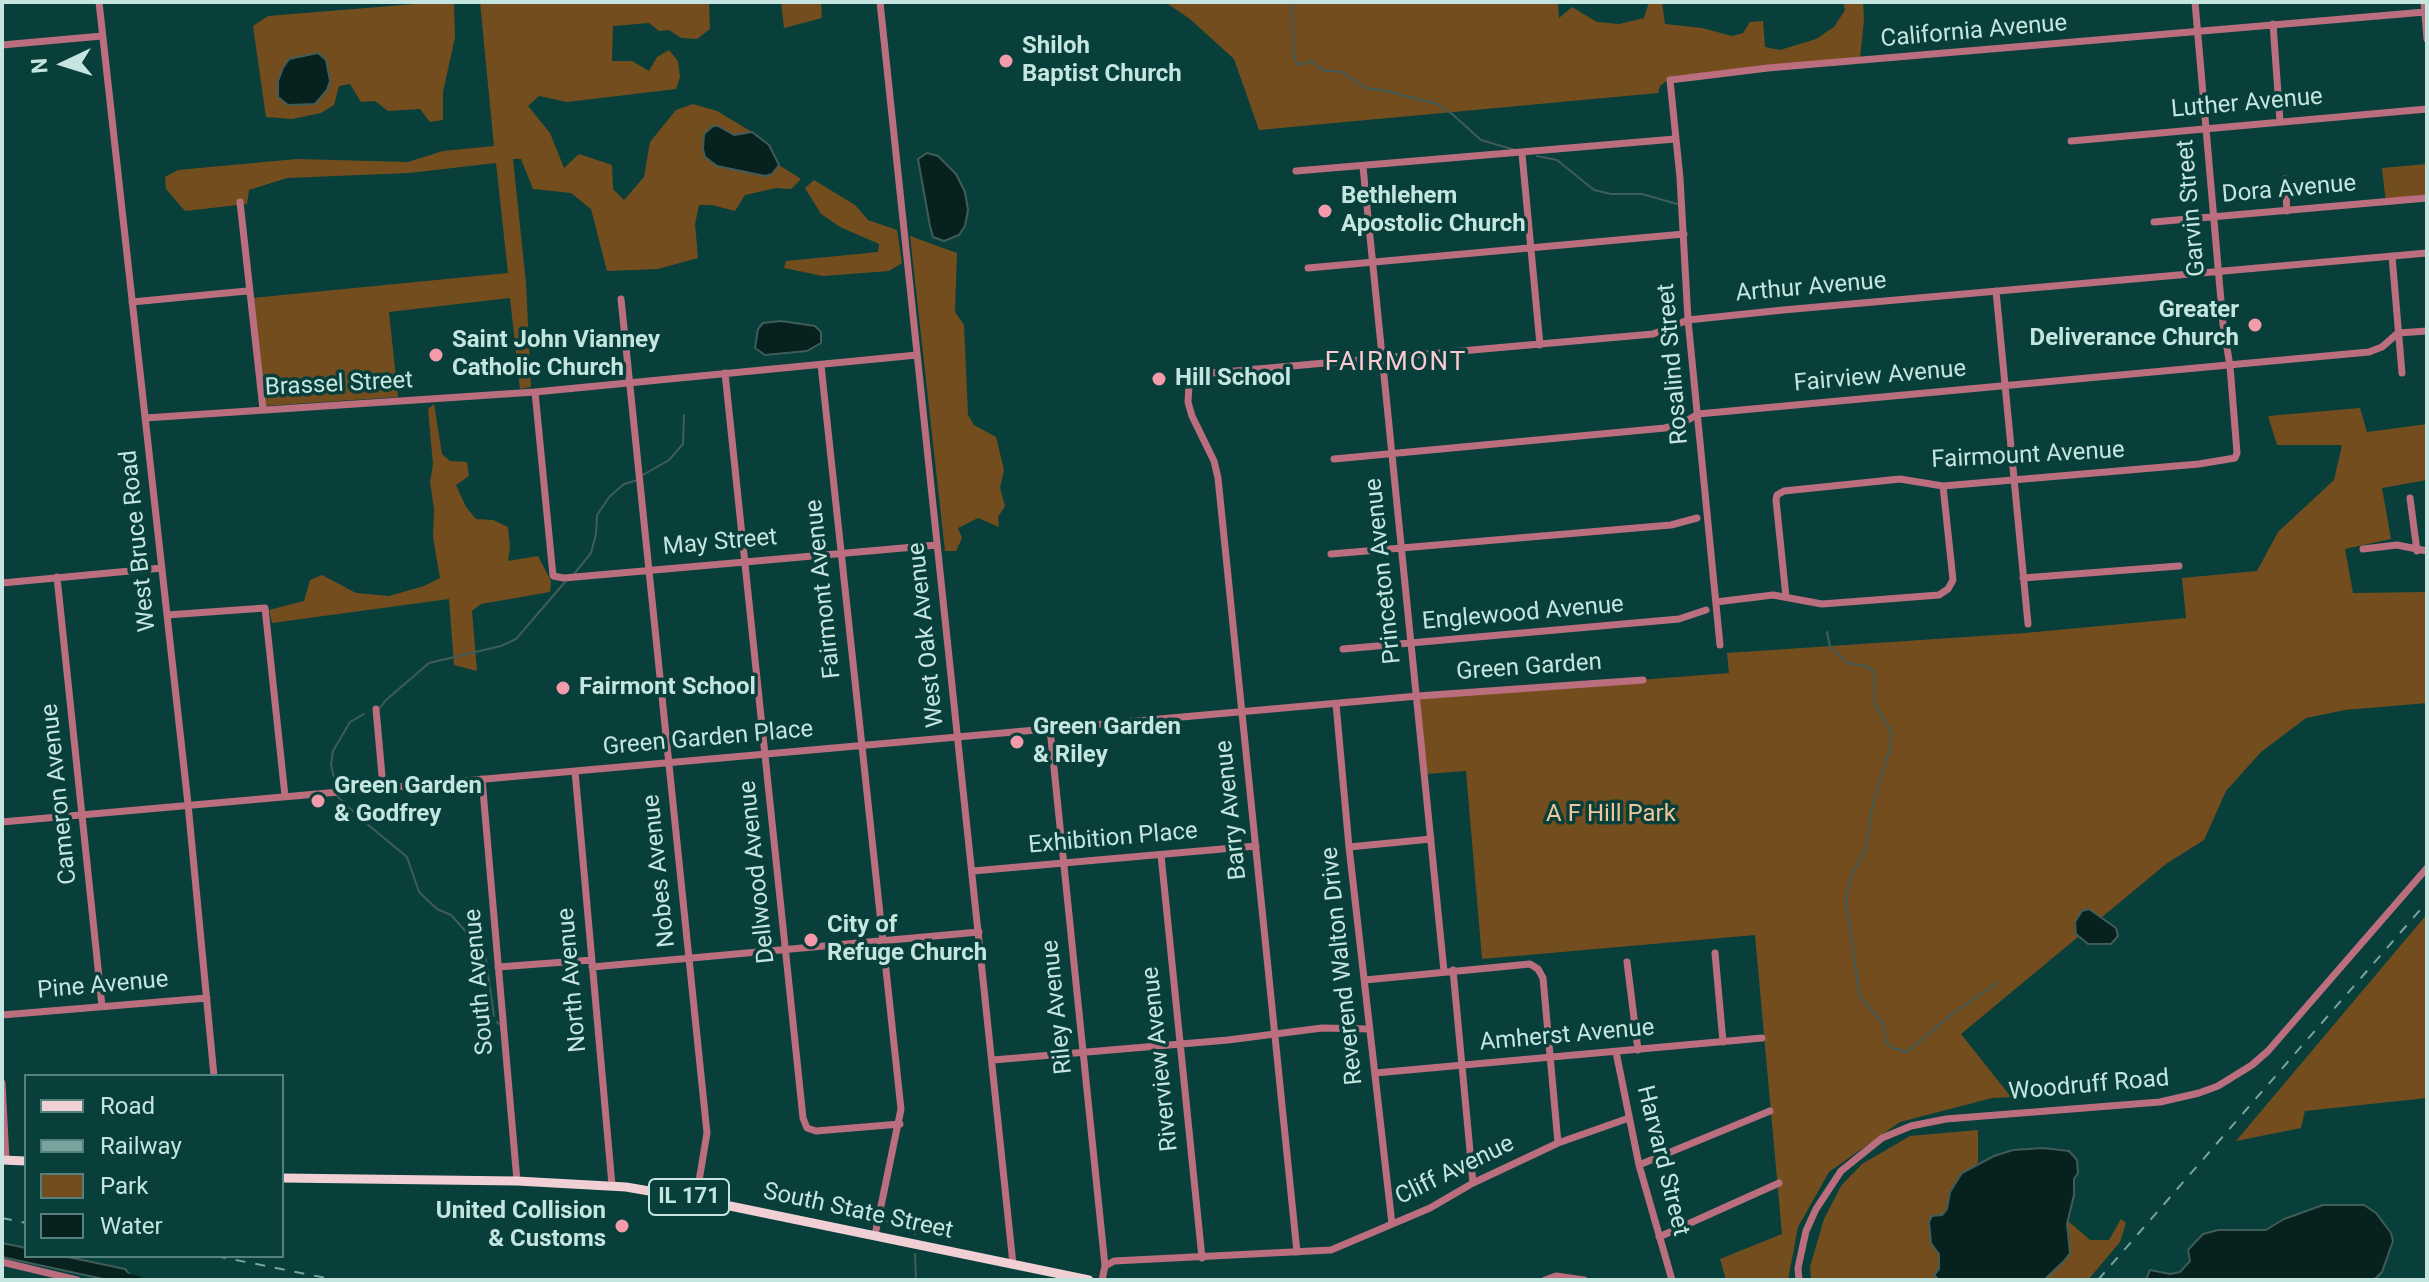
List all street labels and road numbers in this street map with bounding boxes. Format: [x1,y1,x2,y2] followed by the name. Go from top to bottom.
[1880,10,2068,54] street label: California Avenue
[2170,83,2324,125] street label: Luther Avenue
[2172,138,2212,278] street label: Garvin Street
[2221,170,2357,210] street label: Dora Avenue
[1734,267,1888,309] street label: Arthur Avenue
[1653,282,1695,446] street label: Rosalind Street
[1793,355,1967,399] street label: Fairview Avenue
[264,367,414,403] street label: Brassel Street
[1931,437,2125,475] street label: Fairmount Avenue
[115,449,163,633] street label: West Bruce Road
[1360,477,1408,665] street label: Princeton Avenue
[800,498,848,680] street label: Fairmont Avenue
[662,524,778,562] street label: May Street
[903,541,951,729] street label: West Oak Avenue
[1421,591,1625,637] street label: Englewood Avenue
[1455,649,1603,687] street label: Green Garden
[36,702,84,886] street label: Cameron Avenue
[602,715,814,763] street label: Green Garden Place
[1210,739,1254,881] street label: Barry Avenue
[734,779,782,965] street label: Dellwood Avenue
[638,793,682,949] street label: Nobes Avenue
[1027,817,1199,861] street label: Exhibition Place
[1316,846,1370,1086] street label: Reverend Walton Drive
[552,907,594,1053] street label: North Avenue
[459,908,501,1056] street label: South Avenue
[1037,938,1079,1076] street label: Riley Avenue
[1137,965,1185,1153] street label: Riverview Avenue
[36,966,170,1006] street label: Pine Avenue
[1478,1014,1656,1058] street label: Amherst Avenue
[2008,1065,2170,1107] street label: Woodruff Road
[1629,1083,1695,1239] street label: Harvard Street
[1391,1130,1519,1212] street label: Cliff Avenue
[761,1178,955,1246] street label: South State Street
[649,1179,729,1215] road number: IL 171

